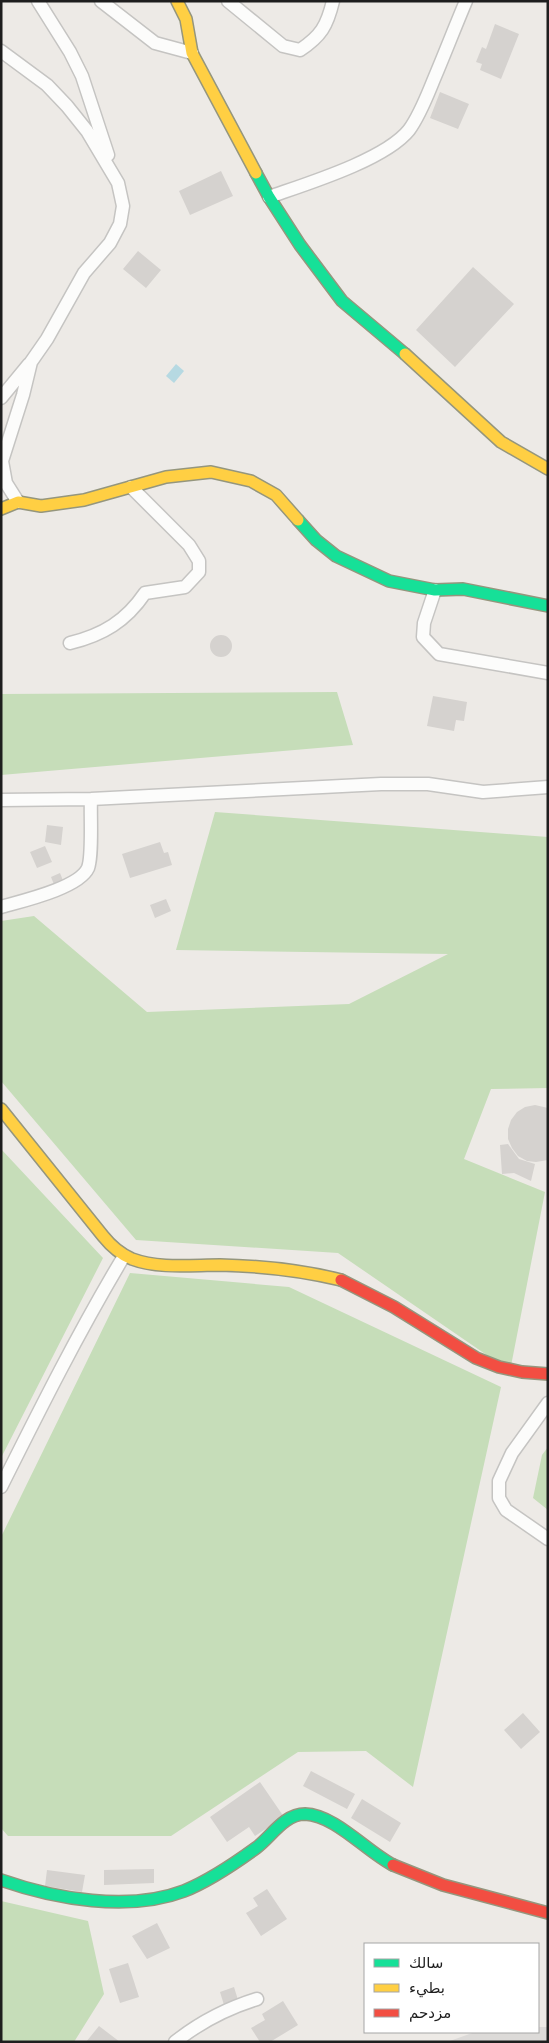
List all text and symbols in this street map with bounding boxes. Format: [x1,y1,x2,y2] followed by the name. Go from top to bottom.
[364,1943,539,2033] legend
[409,1954,443,1972] text: سالك
[409,1979,445,1998] text: بطيء
[409,2004,451,2022] text: مزدحم

